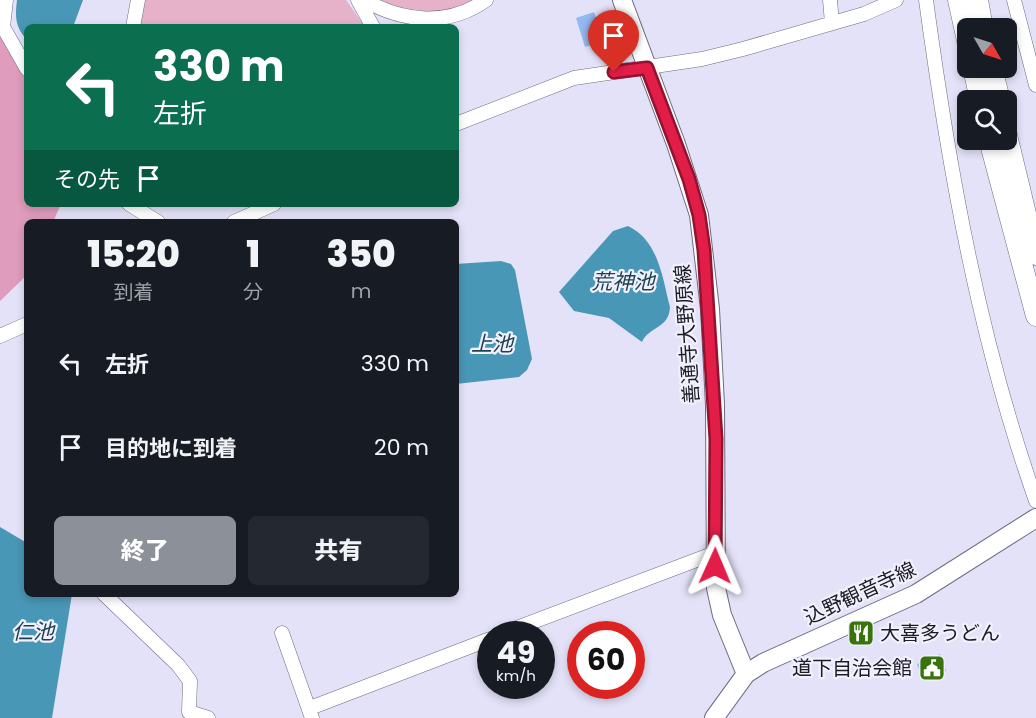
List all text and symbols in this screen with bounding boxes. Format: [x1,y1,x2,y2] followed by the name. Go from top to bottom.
[588,10,639,72] pin
[957,18,1017,78] north arrow
[957,18,1017,150] map controls
[597,19,630,52] icon: arrive
[153,37,285,96] text: 330 m
[54,48,132,126] icon: left
[957,90,1017,150] button: search
[153,95,207,132] text: 左折
[132,162,165,195] icon: arrive
[54,164,120,195] text: その先
[87,229,180,280] text: 15:20
[246,229,260,280] text: 1
[326,229,396,280] text: 350
[668,263,706,405] street label: 善通寺大野原線
[592,267,656,296] water label: 荒神池
[351,277,371,305] text: m
[114,278,154,306] text: 到着
[243,278,263,306] text: 分
[471,329,515,358] water label: 上池
[54,347,87,380] icon: left
[361,348,429,379] text: 330 m
[105,349,149,380] text: 左折
[54,431,87,464] icon: arrive
[374,432,429,463] text: 20 m
[105,433,237,464] text: 目的地に到着
[54,516,236,585] button: 終了
[248,516,429,585] button: 共有
[683,534,747,598] position arrow
[800,555,920,631] street label: 込野観音寺線
[12,617,56,646] water label: 仁池
[846,618,876,648] restaurant icon: 大喜多うどん
[880,619,1000,647] place label: 大喜多うどん
[567,621,645,699] speed limit sign: 60
[497,631,535,674] text: 49
[917,653,947,683] public building icon: 道下自治会館
[792,654,912,682] place label: 道下自治会館
[496,665,536,686] text: km/h

